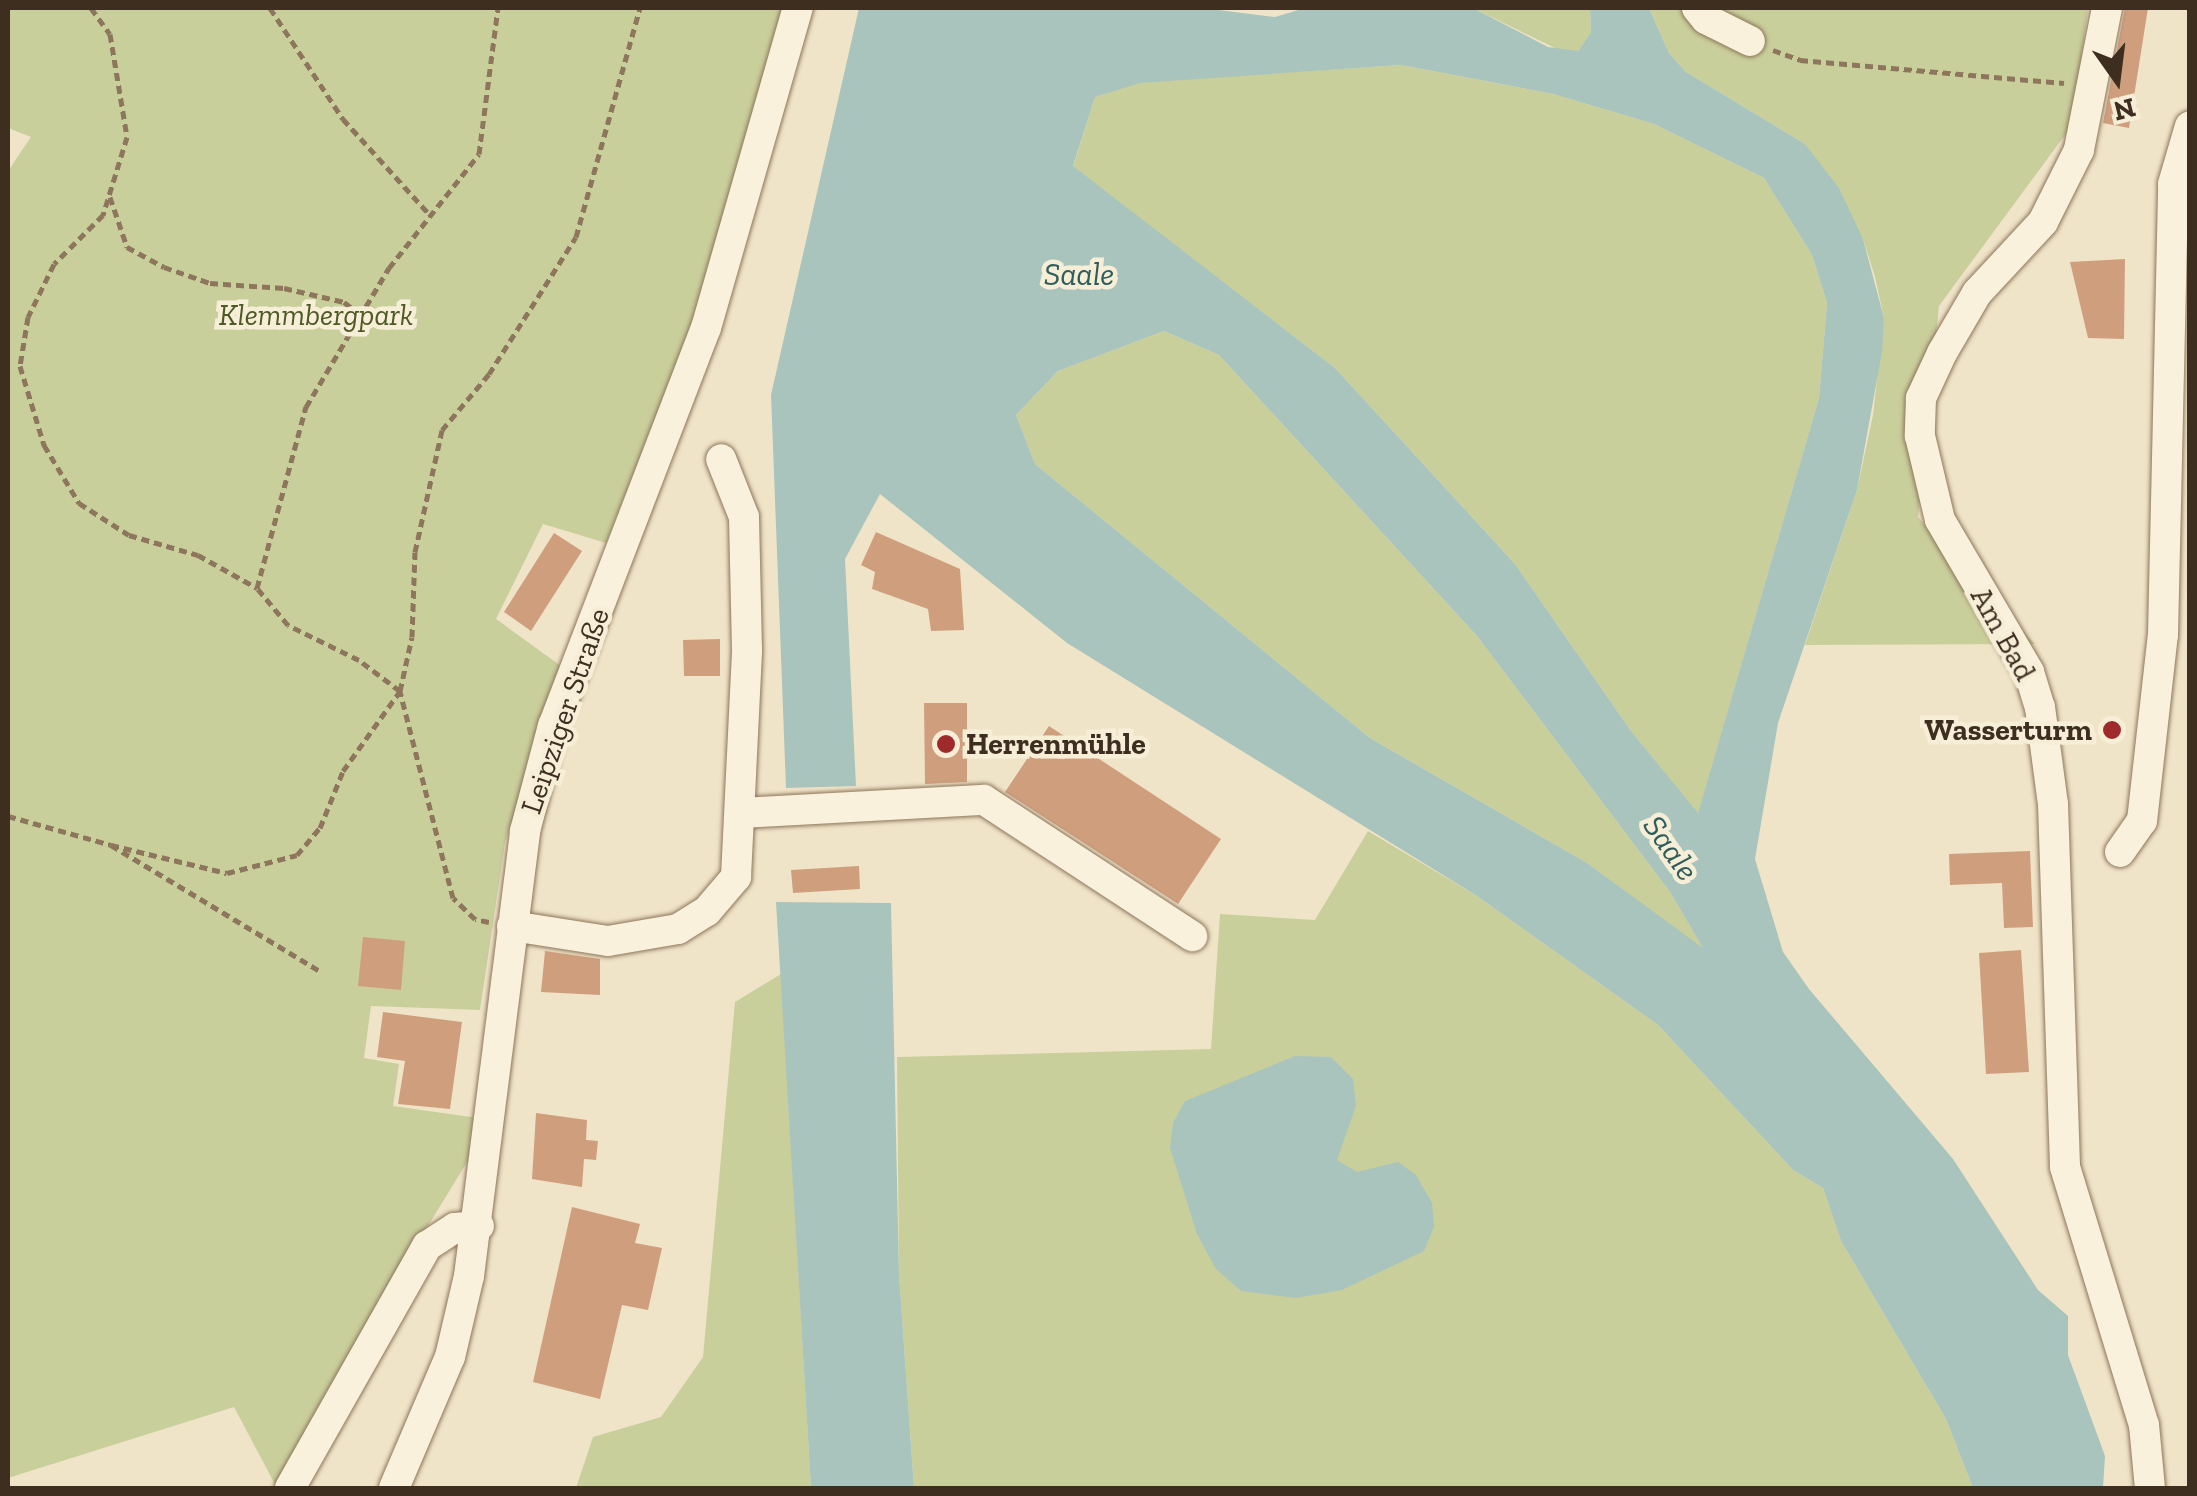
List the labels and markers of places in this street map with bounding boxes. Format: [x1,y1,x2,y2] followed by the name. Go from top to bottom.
[1925,712,2092,748] place label: Wasserturm
[2101,719,2123,741] marker: Wasserturm
[966,726,1146,762] place label: Herrenmühle
[935,733,957,755] marker: Herrenmühle

